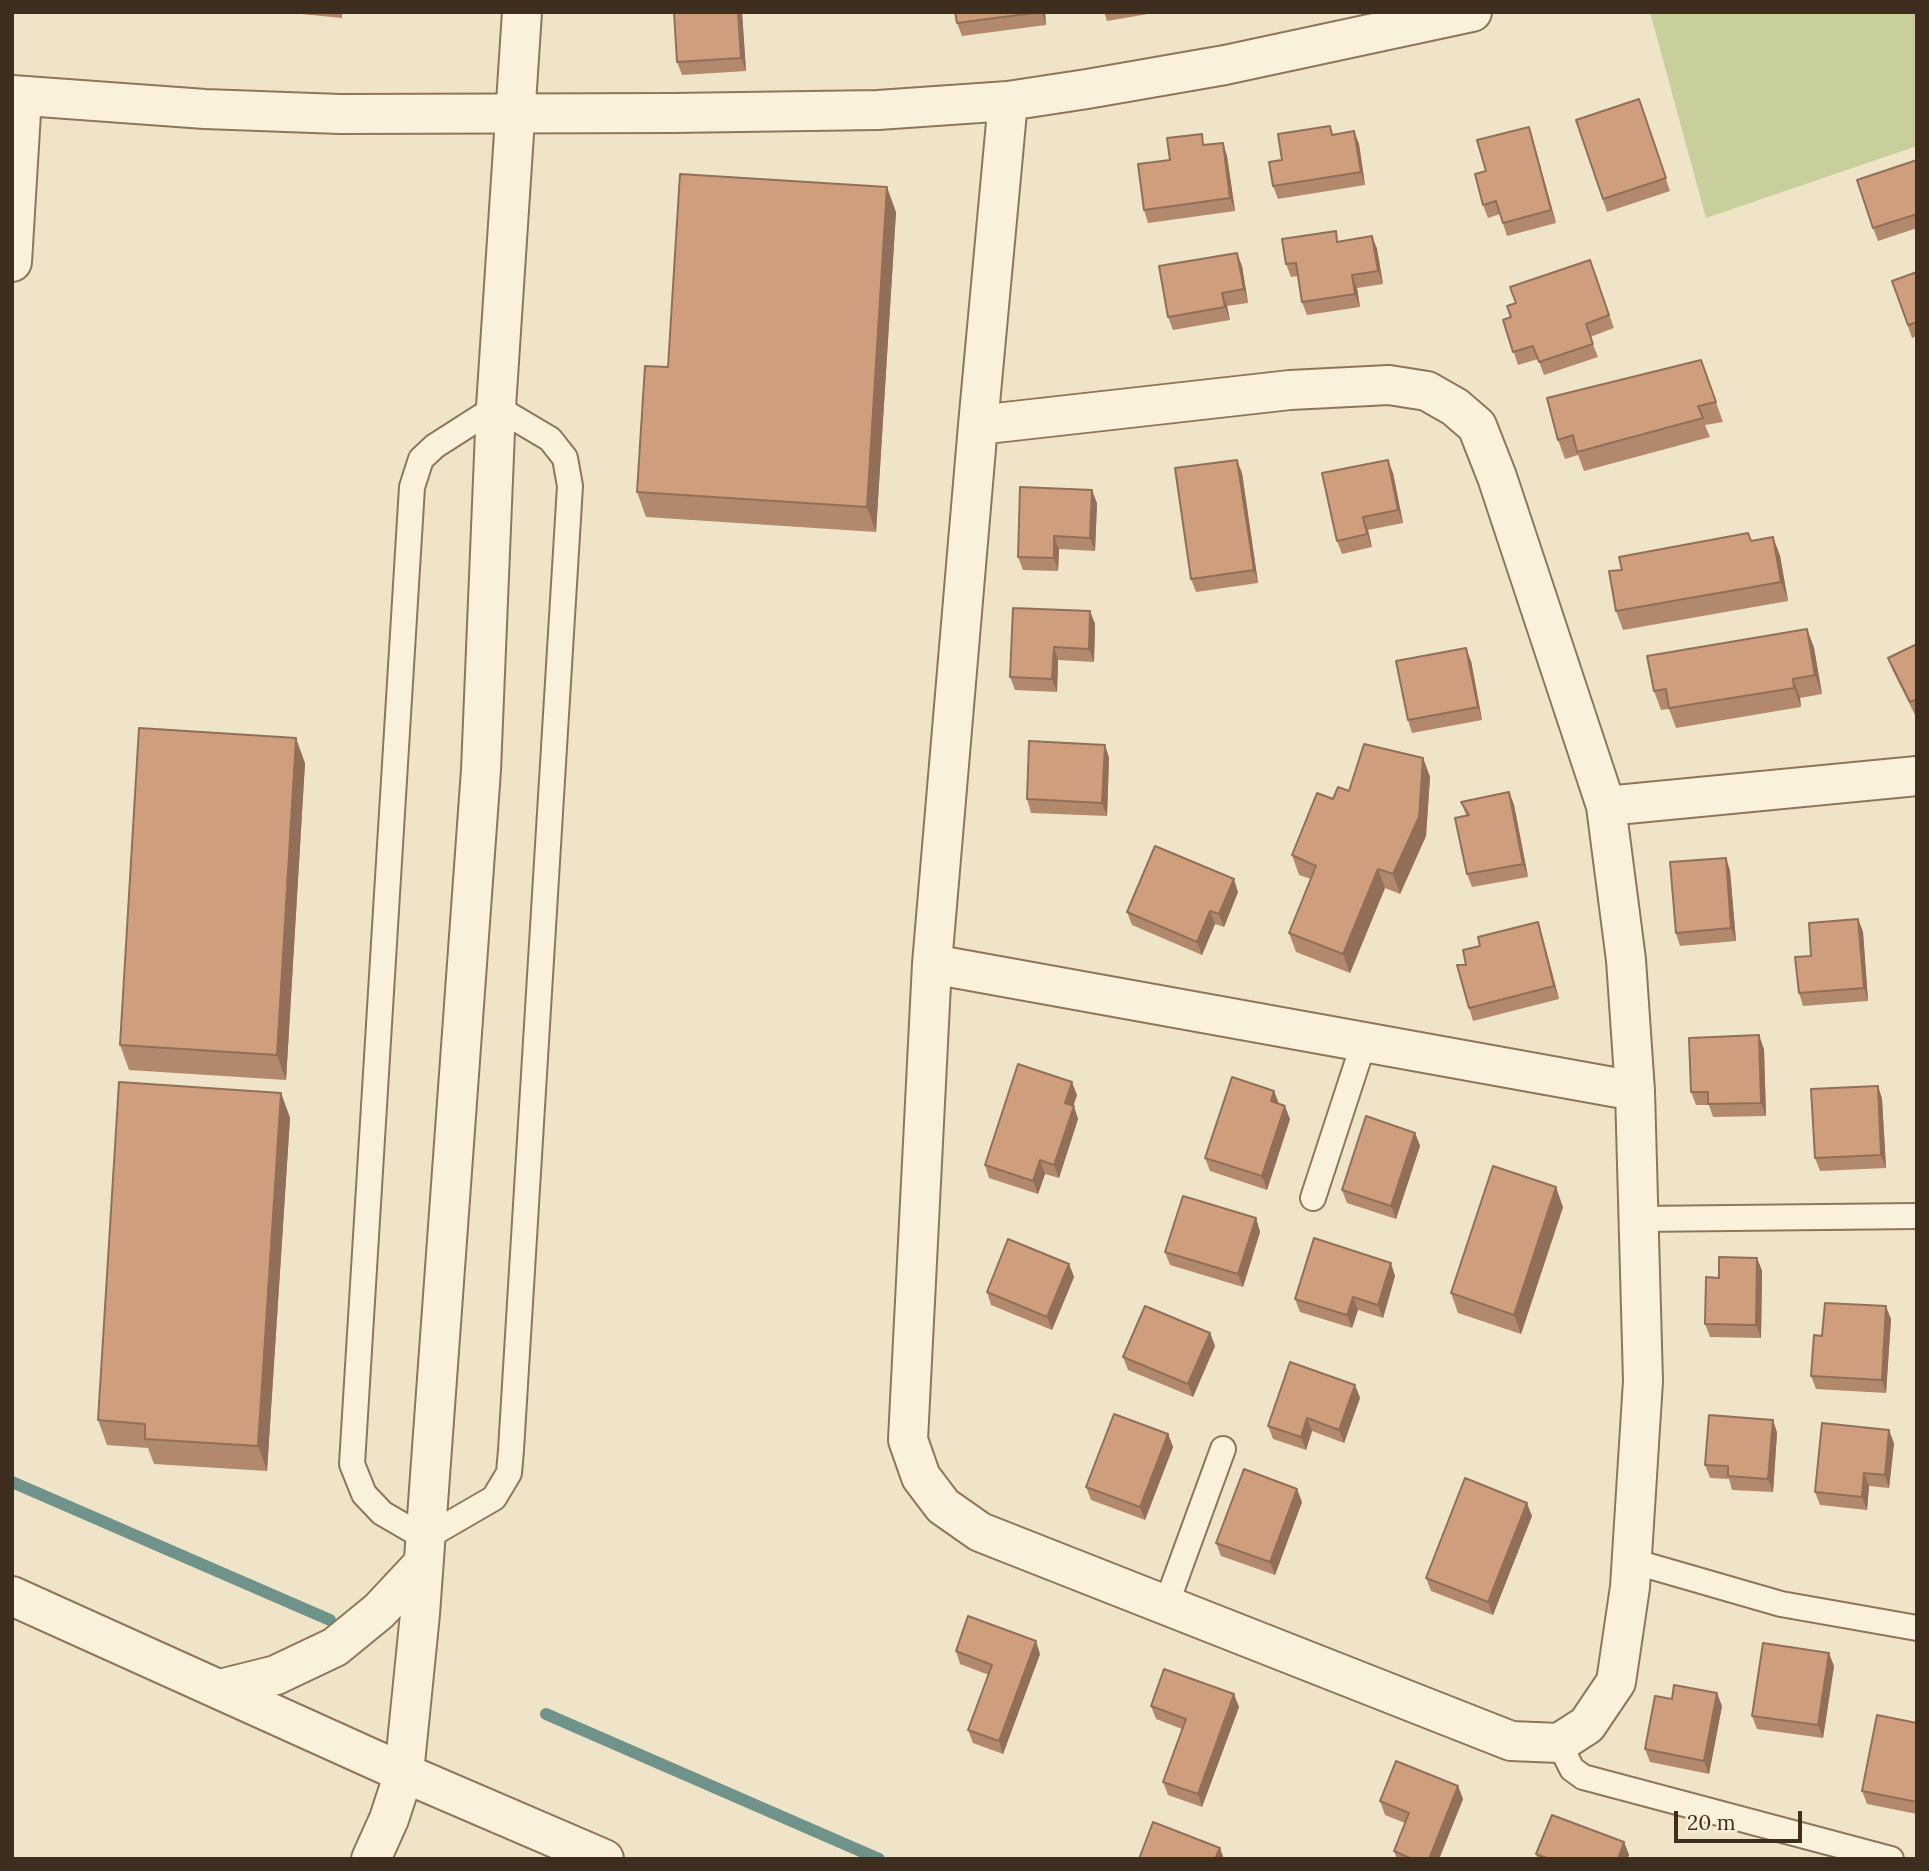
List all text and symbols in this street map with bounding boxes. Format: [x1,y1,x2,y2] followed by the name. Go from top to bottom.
[1677,1798,1805,1842] scale bar
[1687,1809,1736,1836] text: 20 m

